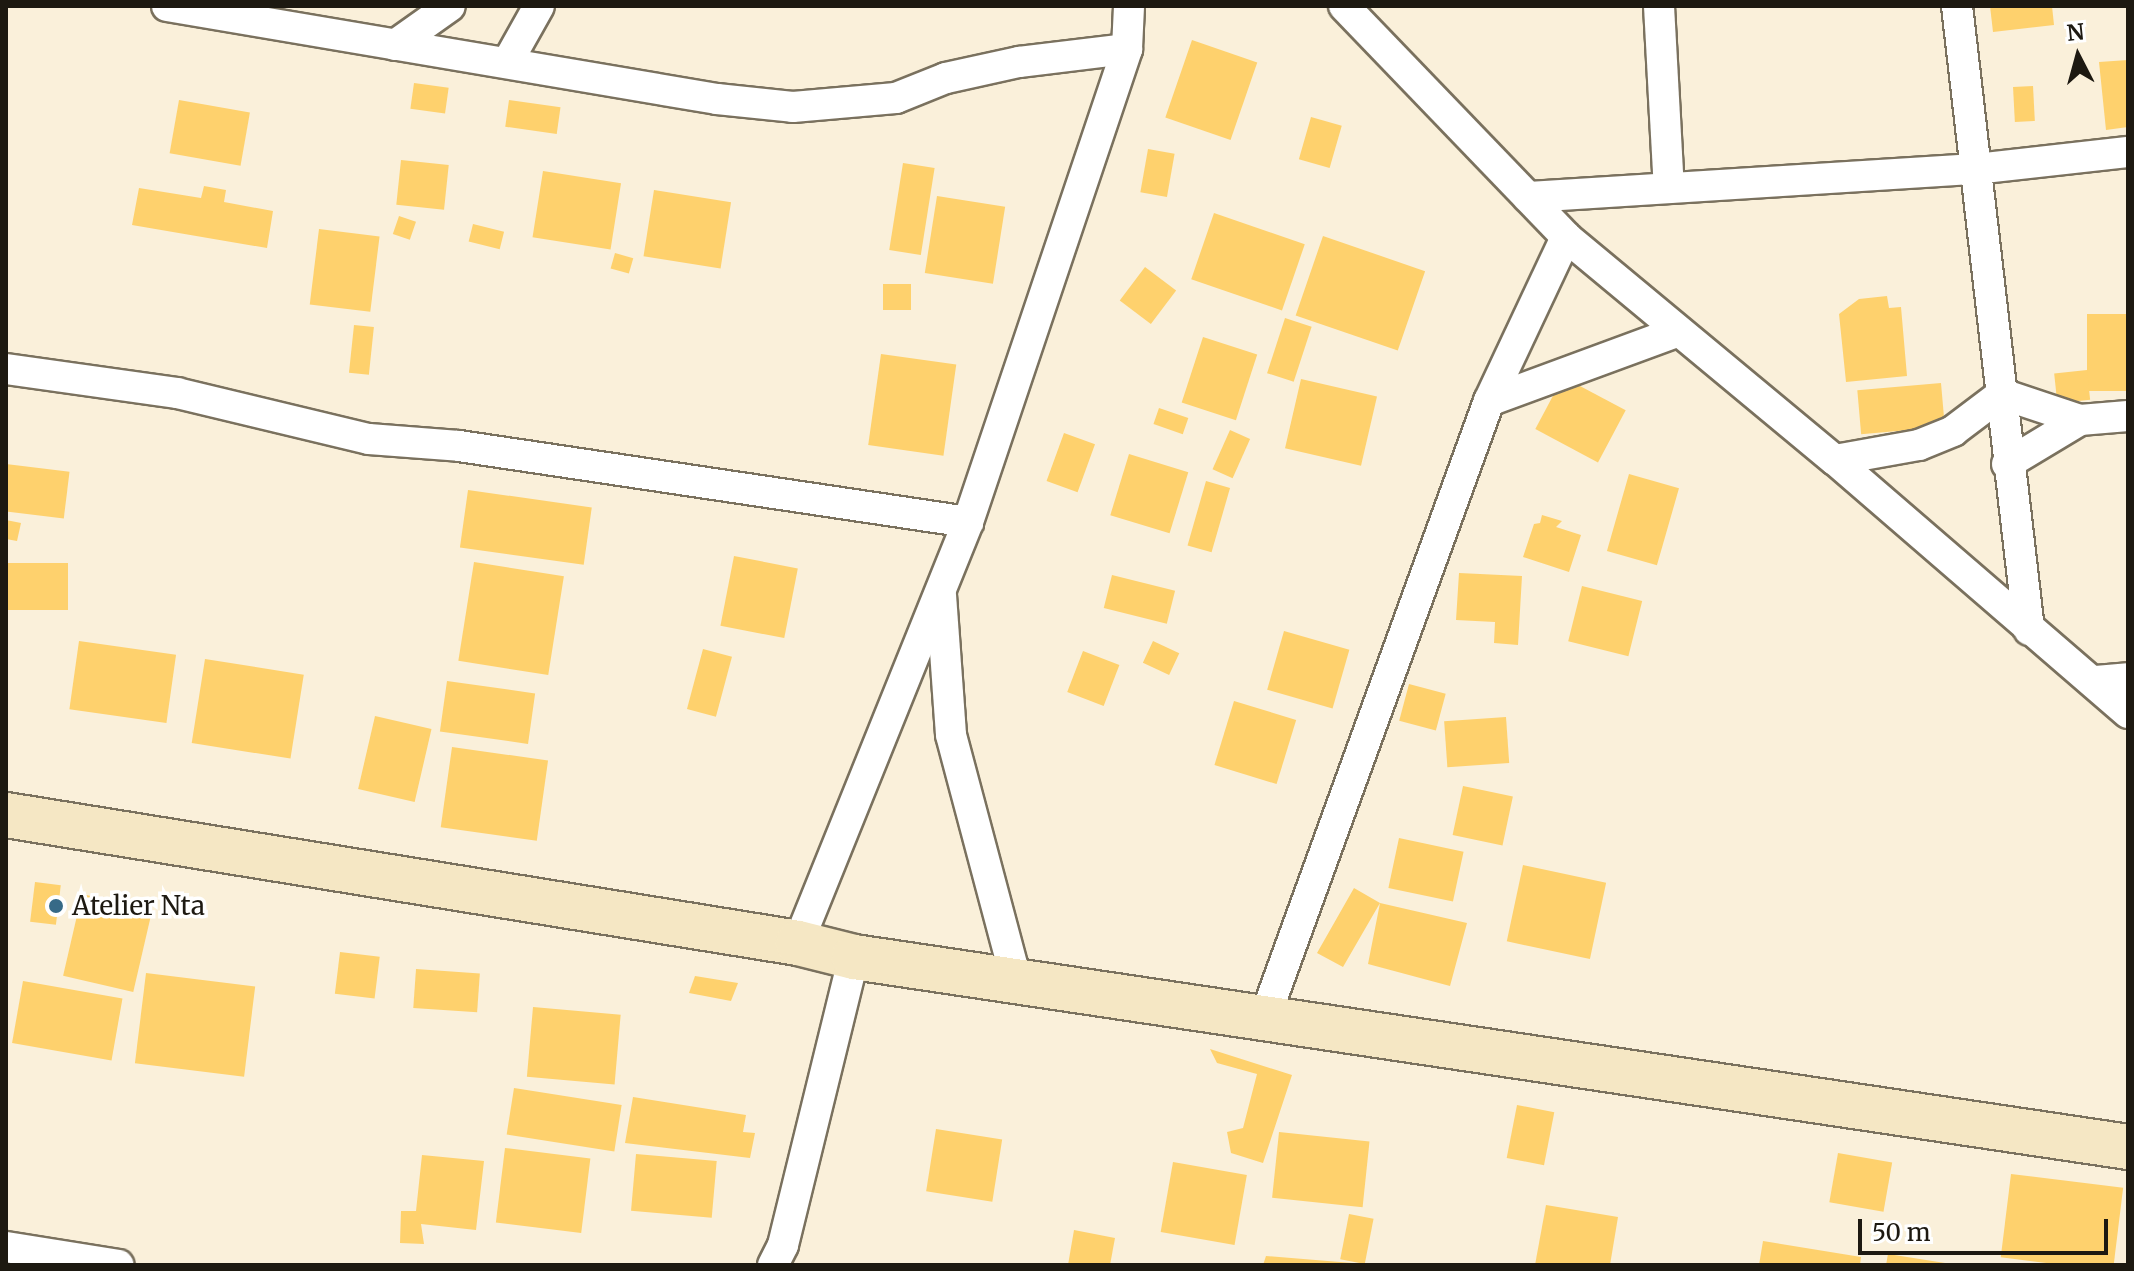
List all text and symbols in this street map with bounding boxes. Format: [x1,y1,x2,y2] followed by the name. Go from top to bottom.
[2038,16,2118,96] north arrow
[2065,17,2086,47] text: N
[72,890,205,922] place label: Atelier Nta
[47,897,65,915] marker: Atelier Nta
[1862,1203,2112,1253] scale bar
[1872,1217,1931,1248] text: 50 m

